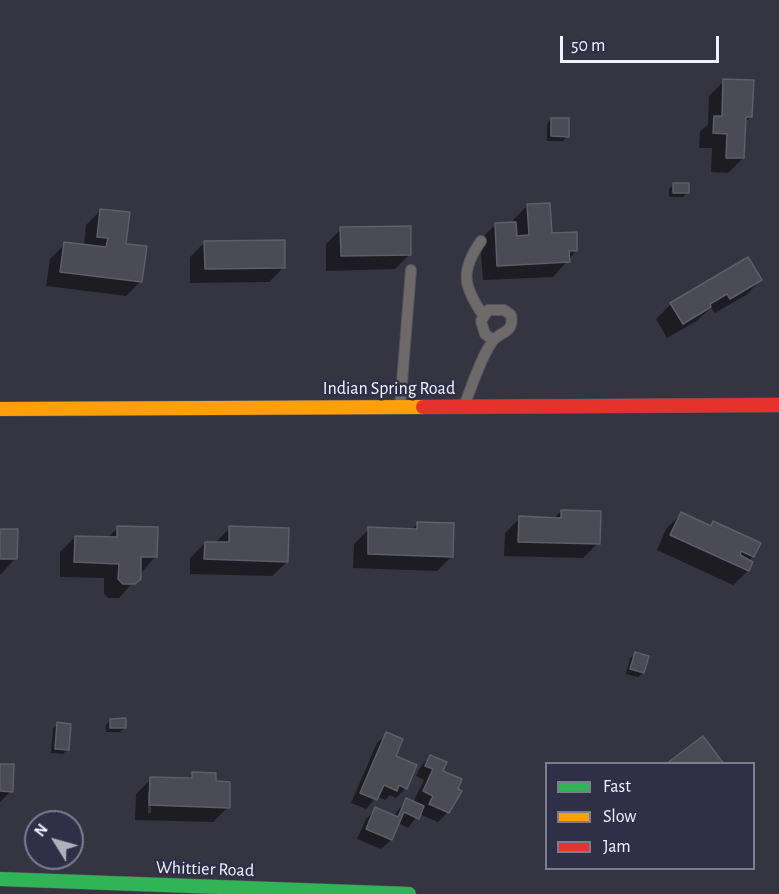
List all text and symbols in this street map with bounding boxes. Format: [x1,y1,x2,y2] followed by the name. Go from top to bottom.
[563,24,722,62] scale bar
[571,37,605,55] text: 50 m
[323,378,455,400] street label: Indian Spring Road
[545,762,755,870] legend
[603,778,631,796] text: Fast
[603,808,636,826] text: Slow
[24,810,84,870] north arrow
[31,821,51,840] text: N
[603,838,631,856] text: Jam
[155,856,255,882] street label: Whittier Road

